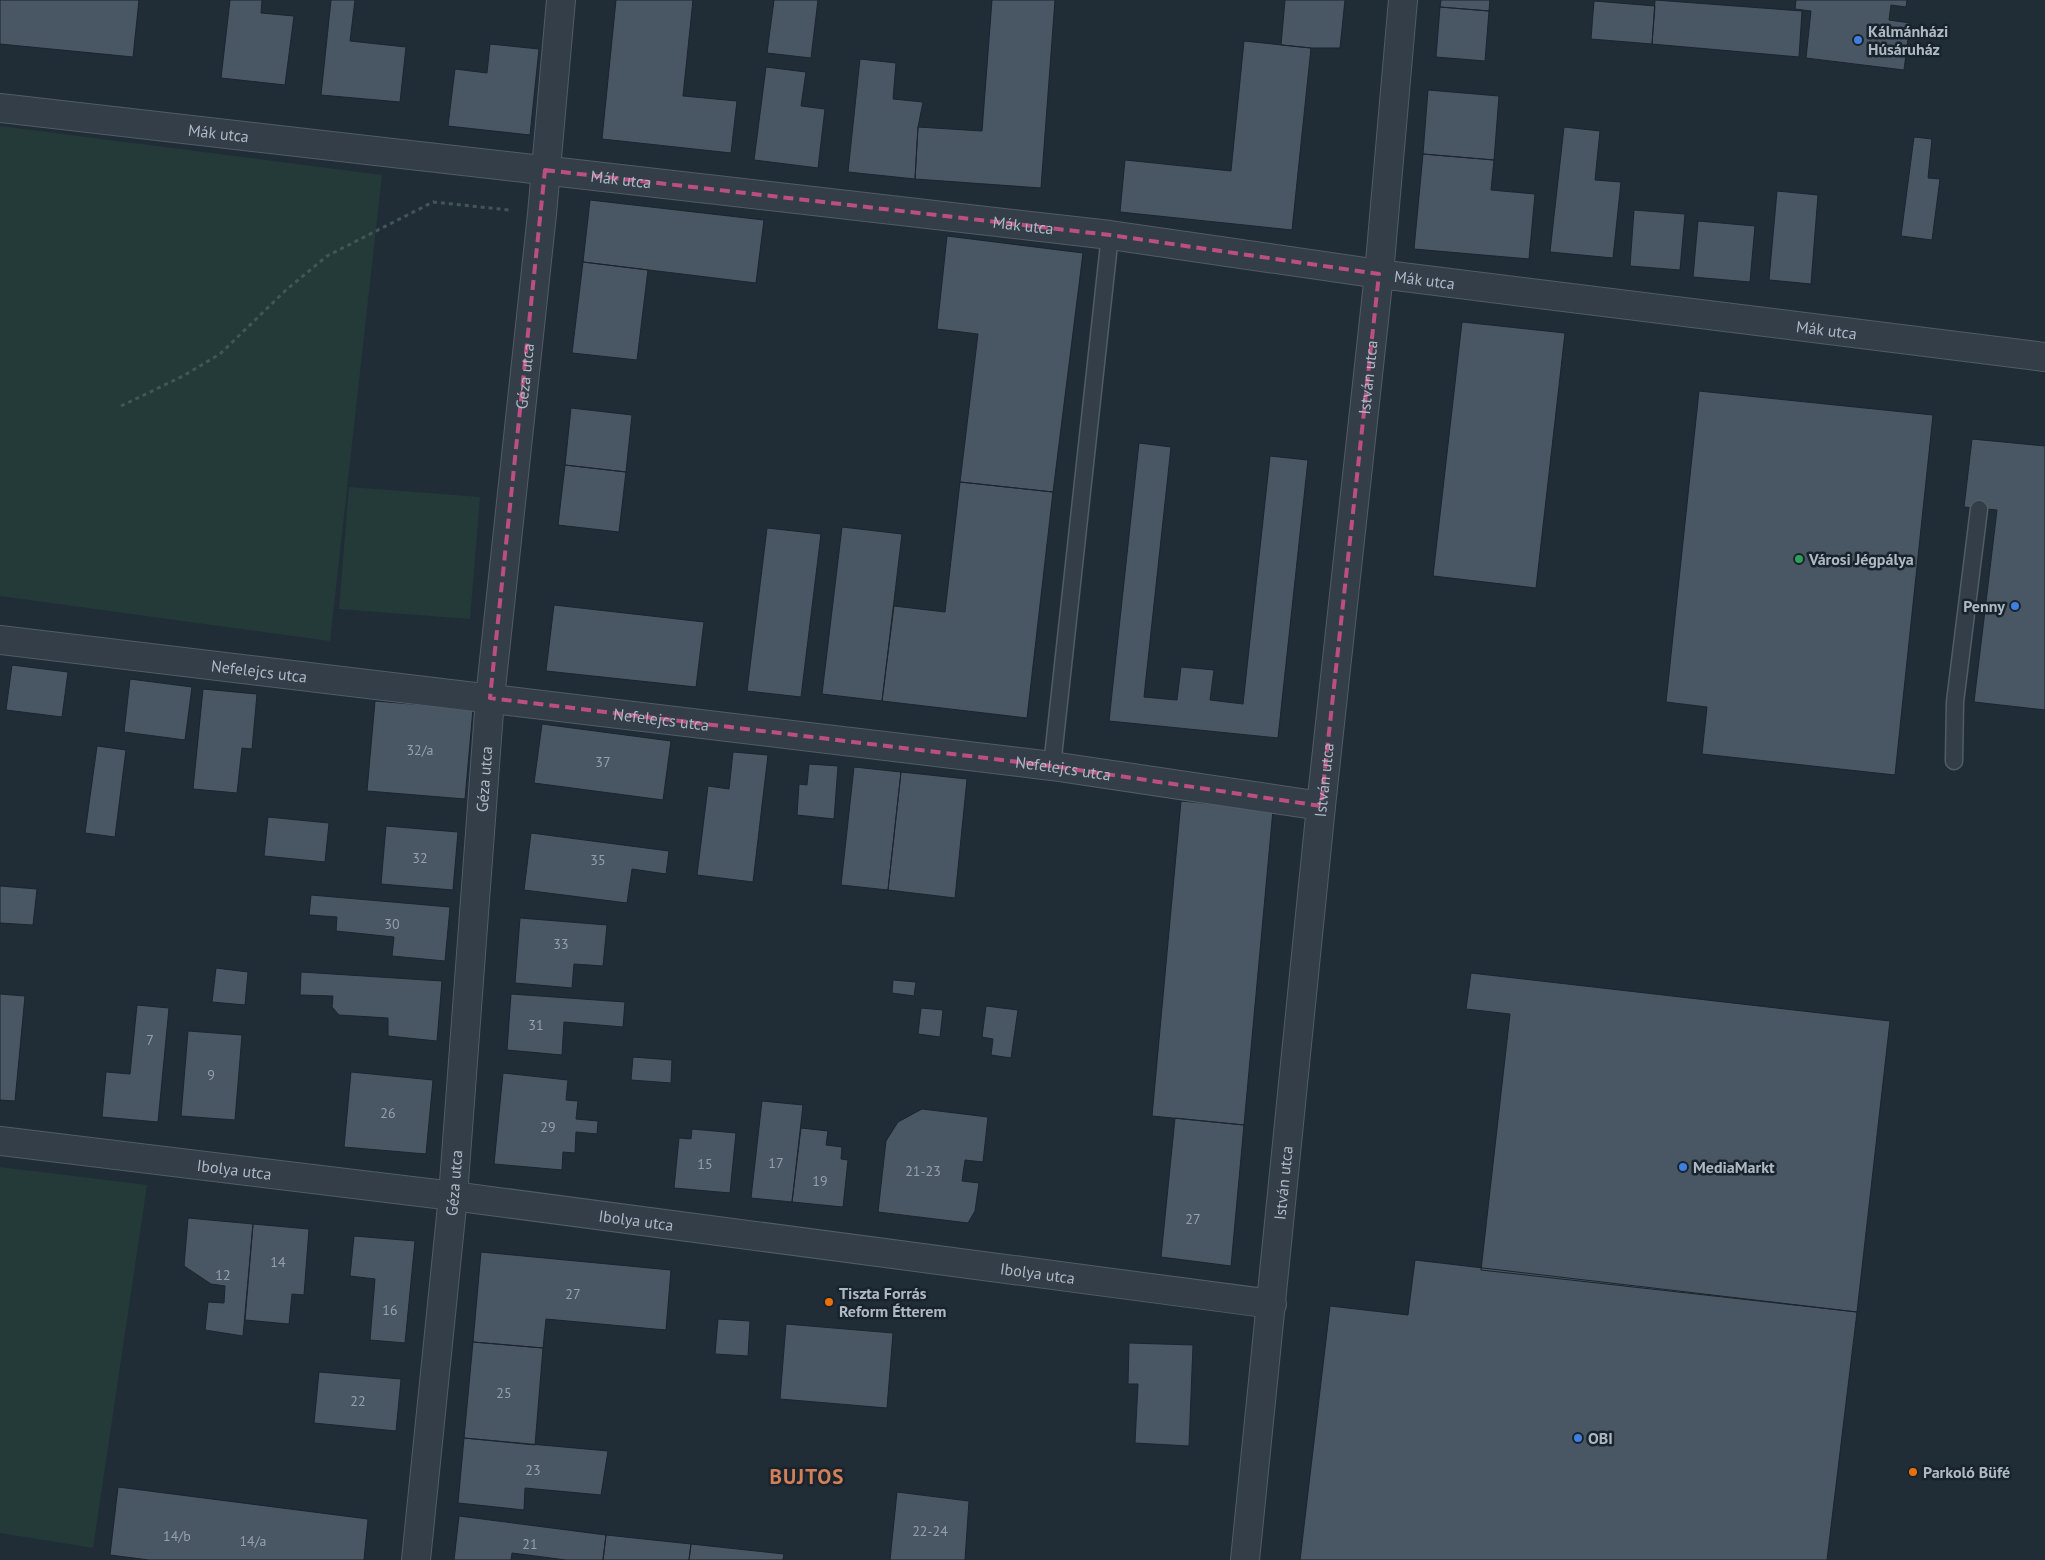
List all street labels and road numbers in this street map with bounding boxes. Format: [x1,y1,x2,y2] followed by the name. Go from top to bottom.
[187,120,250,146] street label: Mák utca
[589,166,652,192] street label: Mák utca
[992,212,1055,238] street label: Mák utca
[1393,266,1456,293] street label: Mák utca
[1795,316,1858,343] street label: Mák utca
[1354,339,1382,416] street label: István utca
[511,342,538,410] street label: Géza utca
[210,655,308,687] street label: Nefelejcs utca
[612,704,710,735] street label: Nefelejcs utca
[1310,742,1338,818] street label: István utca
[472,745,496,813] street label: Géza utca
[1014,752,1112,785] street label: Nefelejcs utca
[1269,1145,1297,1221] street label: István utca
[441,1149,466,1217] street label: Géza utca
[196,1155,273,1184] street label: Ibolya utca
[597,1205,675,1235] street label: Ibolya utca
[999,1258,1076,1288] street label: Ibolya utca

